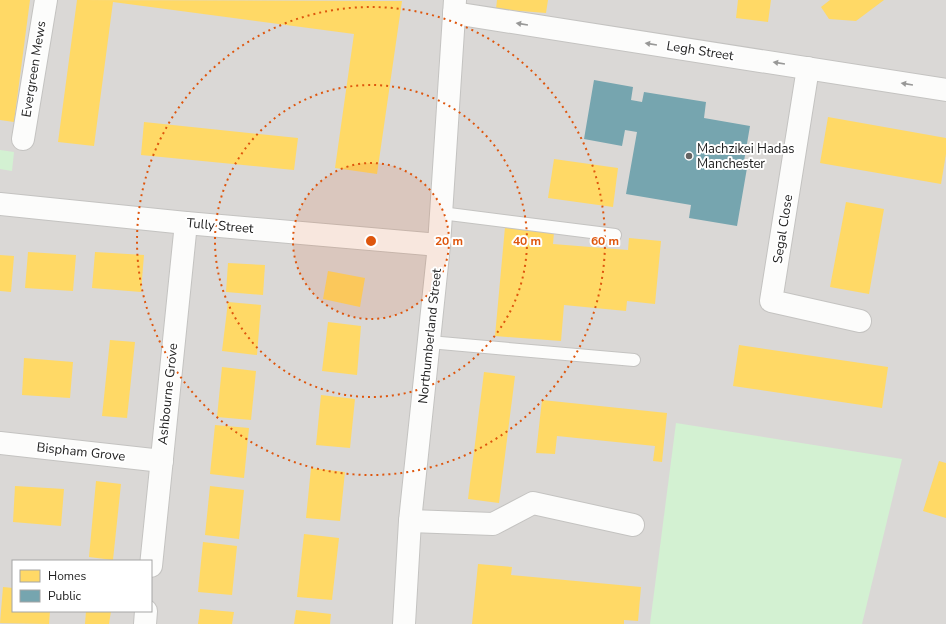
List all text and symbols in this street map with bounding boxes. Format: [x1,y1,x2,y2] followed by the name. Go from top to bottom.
[18,20,50,118] street label: Evergreen Mews
[516,21,528,27] one-way arrow
[665,37,735,65] street label: Legh Street
[645,40,657,46] one-way arrow
[773,60,785,66] one-way arrow
[901,80,914,86] one-way arrow
[697,140,795,173] place label: Machzikei Hadas Manchester
[684,151,694,161] marker: Machzikei Hadas Manchester
[769,193,797,265] street label: Segal Close
[186,214,255,238] street label: Tully Street
[435,233,463,249] text: 20 m
[513,233,541,249] text: 40 m
[591,233,619,249] text: 60 m
[364,234,378,248] centre of rings
[414,267,446,405] street label: Northumberland Street
[154,342,182,446] street label: Ashbourne Grove
[36,438,126,466] street label: Bispham Grove
[12,560,152,612] legend
[48,568,86,584] text: Homes
[48,588,82,604] text: Public

